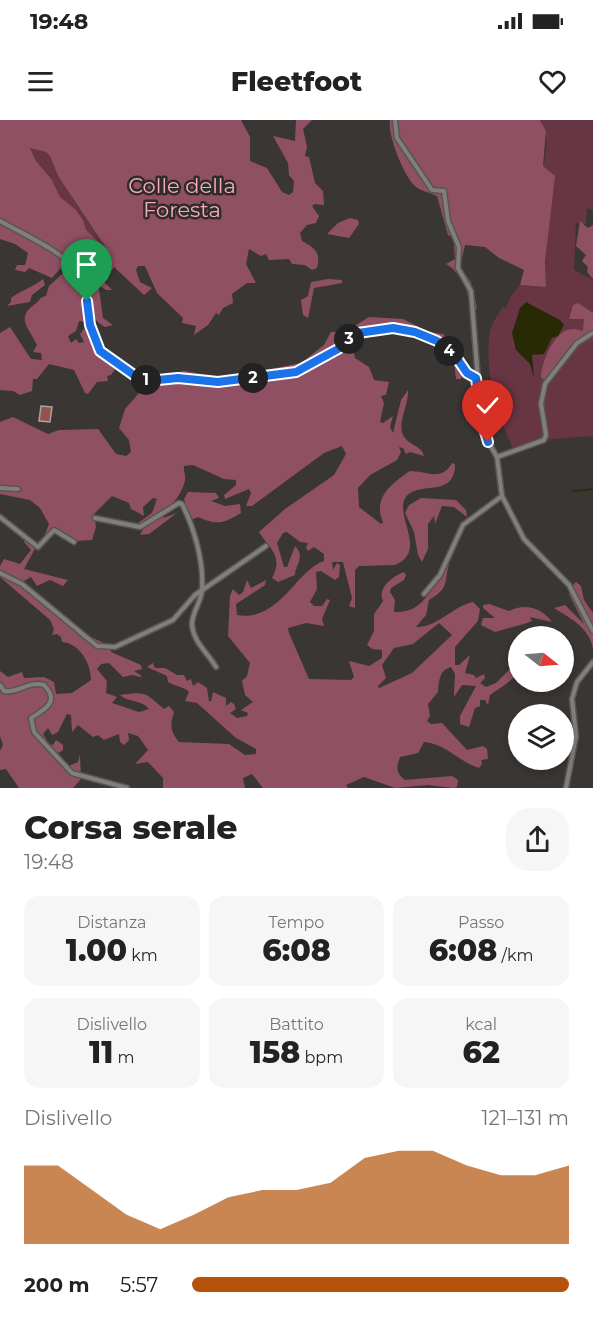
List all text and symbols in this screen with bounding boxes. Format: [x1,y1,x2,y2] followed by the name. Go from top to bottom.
[30,8,88,35] text: 19:48
[24,65,57,98] icon: menu
[231,65,362,98] text: Fleetfoot
[536,65,569,98] icon: heart
[128,173,236,222] park label: Colle della Foresta
[61,239,112,301] pin
[70,248,103,281] icon: arrive
[334,324,364,354] pin: 3
[344,329,354,348] text: 3
[434,336,464,366] pin: 4
[443,341,455,360] text: 4
[238,363,268,393] pin: 2
[131,365,161,395] pin: 1
[248,368,258,387] text: 2
[143,370,149,389] text: 1
[462,380,513,442] pin
[471,389,504,422] icon: check
[508,626,574,692] north arrow
[508,626,574,770] map controls
[508,704,574,770] button: layers
[24,807,237,847] text: Corsa serale
[506,808,569,871] button: share
[24,850,74,874] text: 19:48
[77,913,147,932] text: Distanza
[269,913,324,932] text: Tempo
[458,913,504,932] text: Passo
[66,932,127,969] text: 1.00
[262,932,331,969] text: 6:08
[429,932,497,969] text: 6:08
[127,946,158,965] text: km
[497,946,533,965] text: /km
[76,1015,147,1034] text: Dislivello
[269,1015,324,1034] text: Battito
[465,1015,497,1034] text: kcal
[89,1034,113,1071] text: 11
[250,1034,300,1071] text: 158
[462,1034,500,1071] text: 62
[113,1048,135,1067] text: m
[300,1048,343,1067] text: bpm
[24,1106,112,1130] text: Dislivello
[481,1106,569,1130] text: 121–131 m
[24,1273,90,1297] text: 200 m
[120,1273,158,1297] text: 5:57

